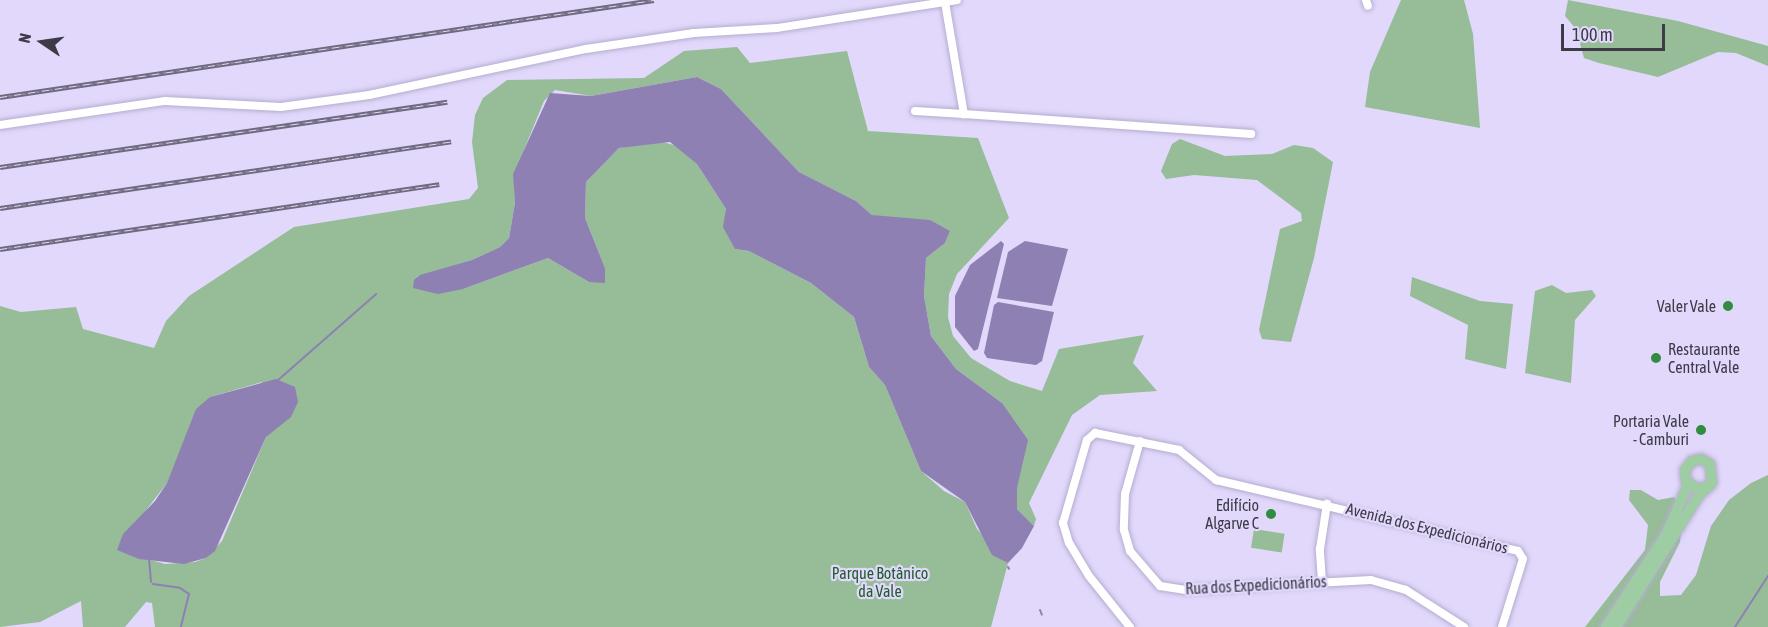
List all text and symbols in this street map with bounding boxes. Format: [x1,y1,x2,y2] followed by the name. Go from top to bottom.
[12,12,72,72] north arrow
[1564,12,1668,50] scale bar
[1572,24,1613,45] text: 100 m
[15,31,34,45] text: N
[1657,296,1716,316] place label: Valer Vale
[1721,299,1735,313] marker: Valer Vale
[1668,339,1740,377] place label: Restaurante Central Vale
[1649,351,1663,365] marker: Restaurante Central Vale
[1613,411,1689,449] place label: Portaria Vale - Camburi
[1694,423,1708,437] marker: Portaria Vale - Camburi
[1205,495,1259,533] place label: Edifício Algarve C
[1344,499,1510,557] street label: Avenida dos Expedicionários
[1264,507,1278,521] marker: Edifício Algarve C
[832,563,928,601] park label: Parque Botânico da Vale
[1185,572,1327,598] street label: Rua dos Expedicionários

